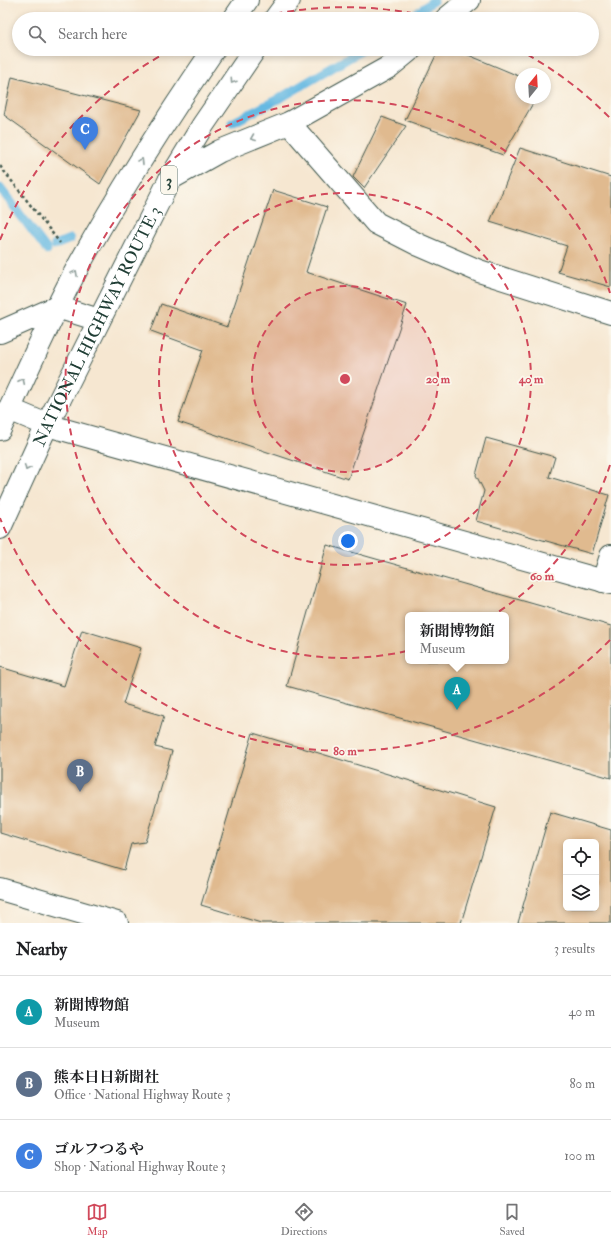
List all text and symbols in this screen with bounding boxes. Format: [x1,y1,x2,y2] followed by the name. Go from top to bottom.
[12,12,599,56] search box
[26,23,48,45] icon: search
[58,25,127,44] text: Search here
[515,68,551,104] north arrow
[230,77,237,84] one-way arrow
[72,117,98,150] pin: C
[250,133,257,141] one-way arrow
[137,158,144,165] one-way arrow
[161,166,177,194] road number: 3
[29,203,166,449] street label: NATIONAL HIGHWAY ROUTE 3
[70,269,78,277] one-way arrow
[338,372,352,386] centre of rings
[426,372,451,387] text: 20 m
[518,372,544,387] text: 40 m
[17,377,25,385] one-way arrow
[24,464,32,472] one-way arrow
[338,531,358,551] your location
[530,569,555,584] text: 60 m
[405,612,509,664] popup
[419,622,495,641] text: 新聞博物館
[419,641,465,657] text: Museum
[444,677,470,710] pin: A
[333,744,357,759] text: 80 m
[67,759,93,792] pin: B
[563,839,599,911] map controls
[563,839,599,875] button: locate
[563,875,599,911] button: layers
[16,939,67,960] text: Nearby
[554,941,595,957] text: 3 results
[54,996,129,1015] text: 新聞博物館
[25,1004,33,1020] text: A
[569,1004,595,1020] text: 40 m
[54,1015,100,1031] text: Museum
[54,1068,159,1087] text: 熊本日日新聞社
[25,1076,33,1092] text: B
[569,1076,595,1092] text: 80 m
[54,1087,231,1103] text: Office · National Highway Route 3
[54,1140,144,1159] text: ゴルフつるや
[24,1148,34,1164] text: C
[564,1148,595,1164] text: 100 m
[54,1159,226,1175] text: Shop · National Highway Route 3
[86,1201,108,1238] tab: Map
[281,1201,327,1238] tab: Directions
[500,1201,525,1238] tab: Saved

